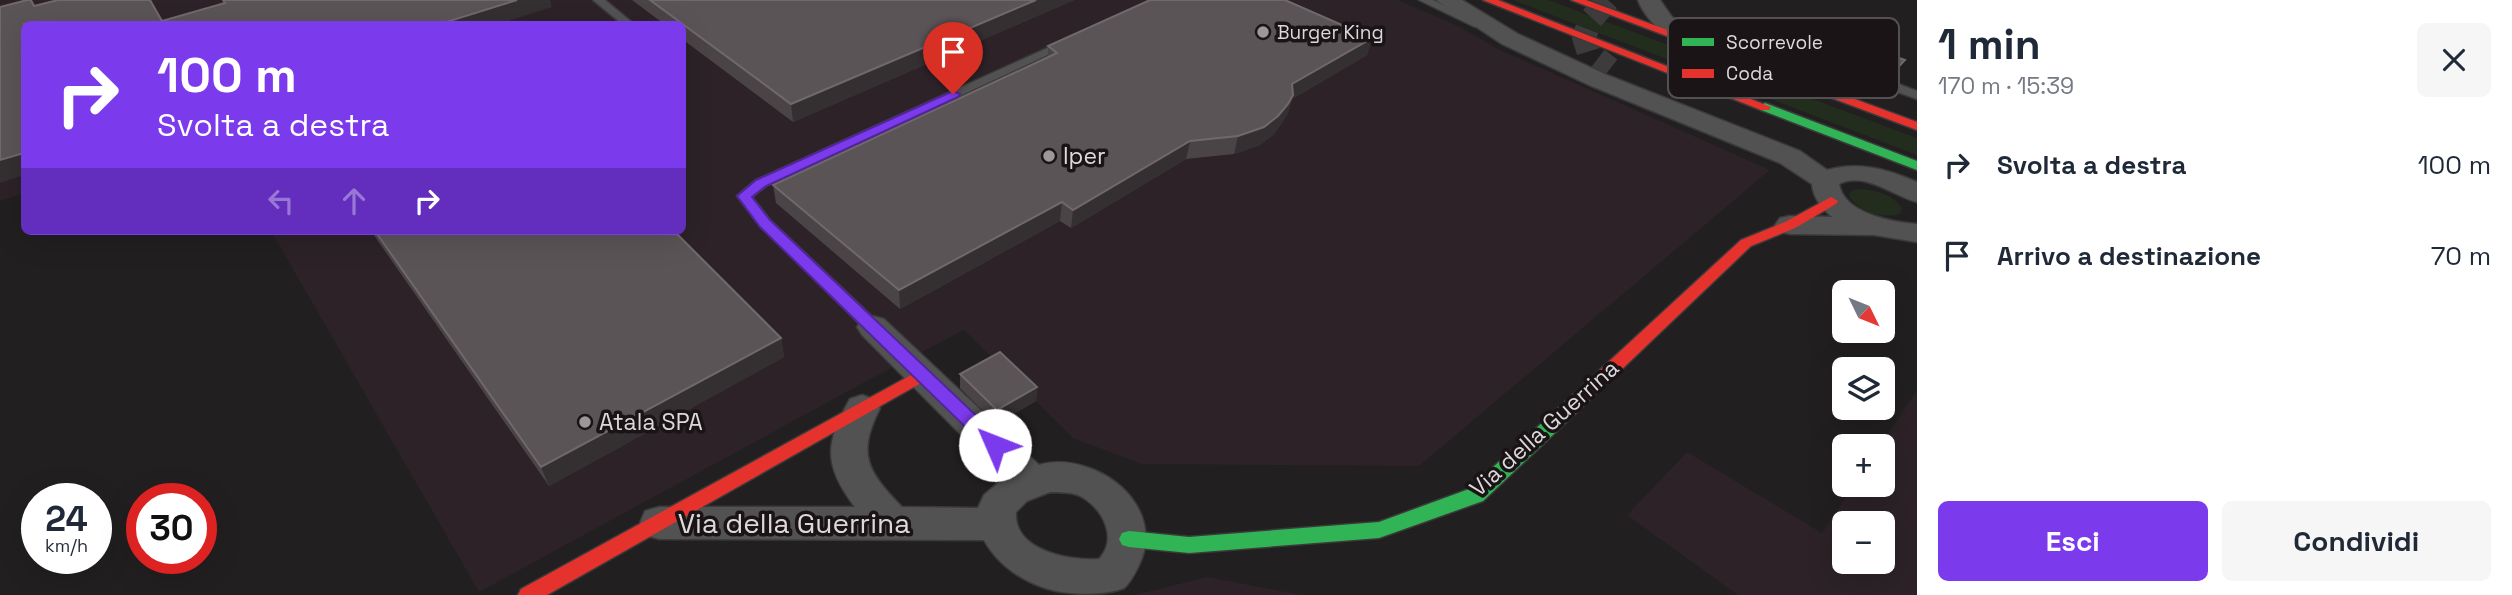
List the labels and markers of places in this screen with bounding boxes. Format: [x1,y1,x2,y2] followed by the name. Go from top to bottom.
[1277,20,1384,45] place label: Burger King
[923,22,983,94] pin
[1255,24,1271,40] marker: Burger King
[1063,141,1106,171] place label: Iper
[1041,148,1057,164] marker: Iper
[599,407,703,437] place label: Atala SPA
[577,414,593,430] marker: Atala SPA

